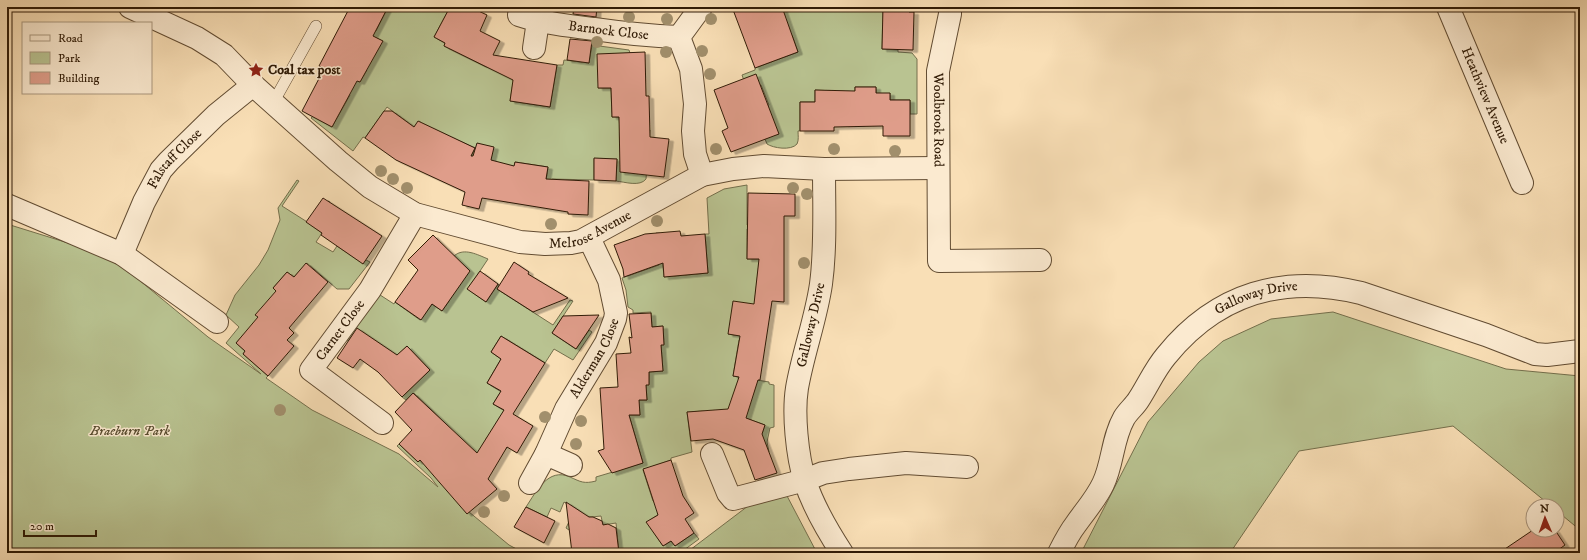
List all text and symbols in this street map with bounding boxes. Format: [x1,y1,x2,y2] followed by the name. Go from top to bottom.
[567,17,650,44] street label: Barnock Close
[22,22,152,94] legend
[58,31,83,46] text: Road
[1457,45,1514,147] street label: Heathview Avenue
[58,51,80,66] text: Park
[247,61,265,79] place icon: Coal tax post
[268,61,341,79] place label: Coal tax post
[58,71,99,86] text: Building
[929,72,948,167] street label: Woolbrook Road
[144,124,206,192] street label: Falstaff Close
[548,206,635,253] street label: Melrose Avenue
[1211,277,1298,319] street label: Galloway Drive
[792,281,830,369] street label: Galloway Drive
[312,296,369,364] street label: Carnet Close
[566,315,624,401] street label: Alderman Close
[89,422,170,440] park label: Braeburn Park
[1525,498,1565,538] north arrow
[1540,502,1549,516] text: N
[24,512,96,538] scale bar
[30,519,54,534] text: 20 m

